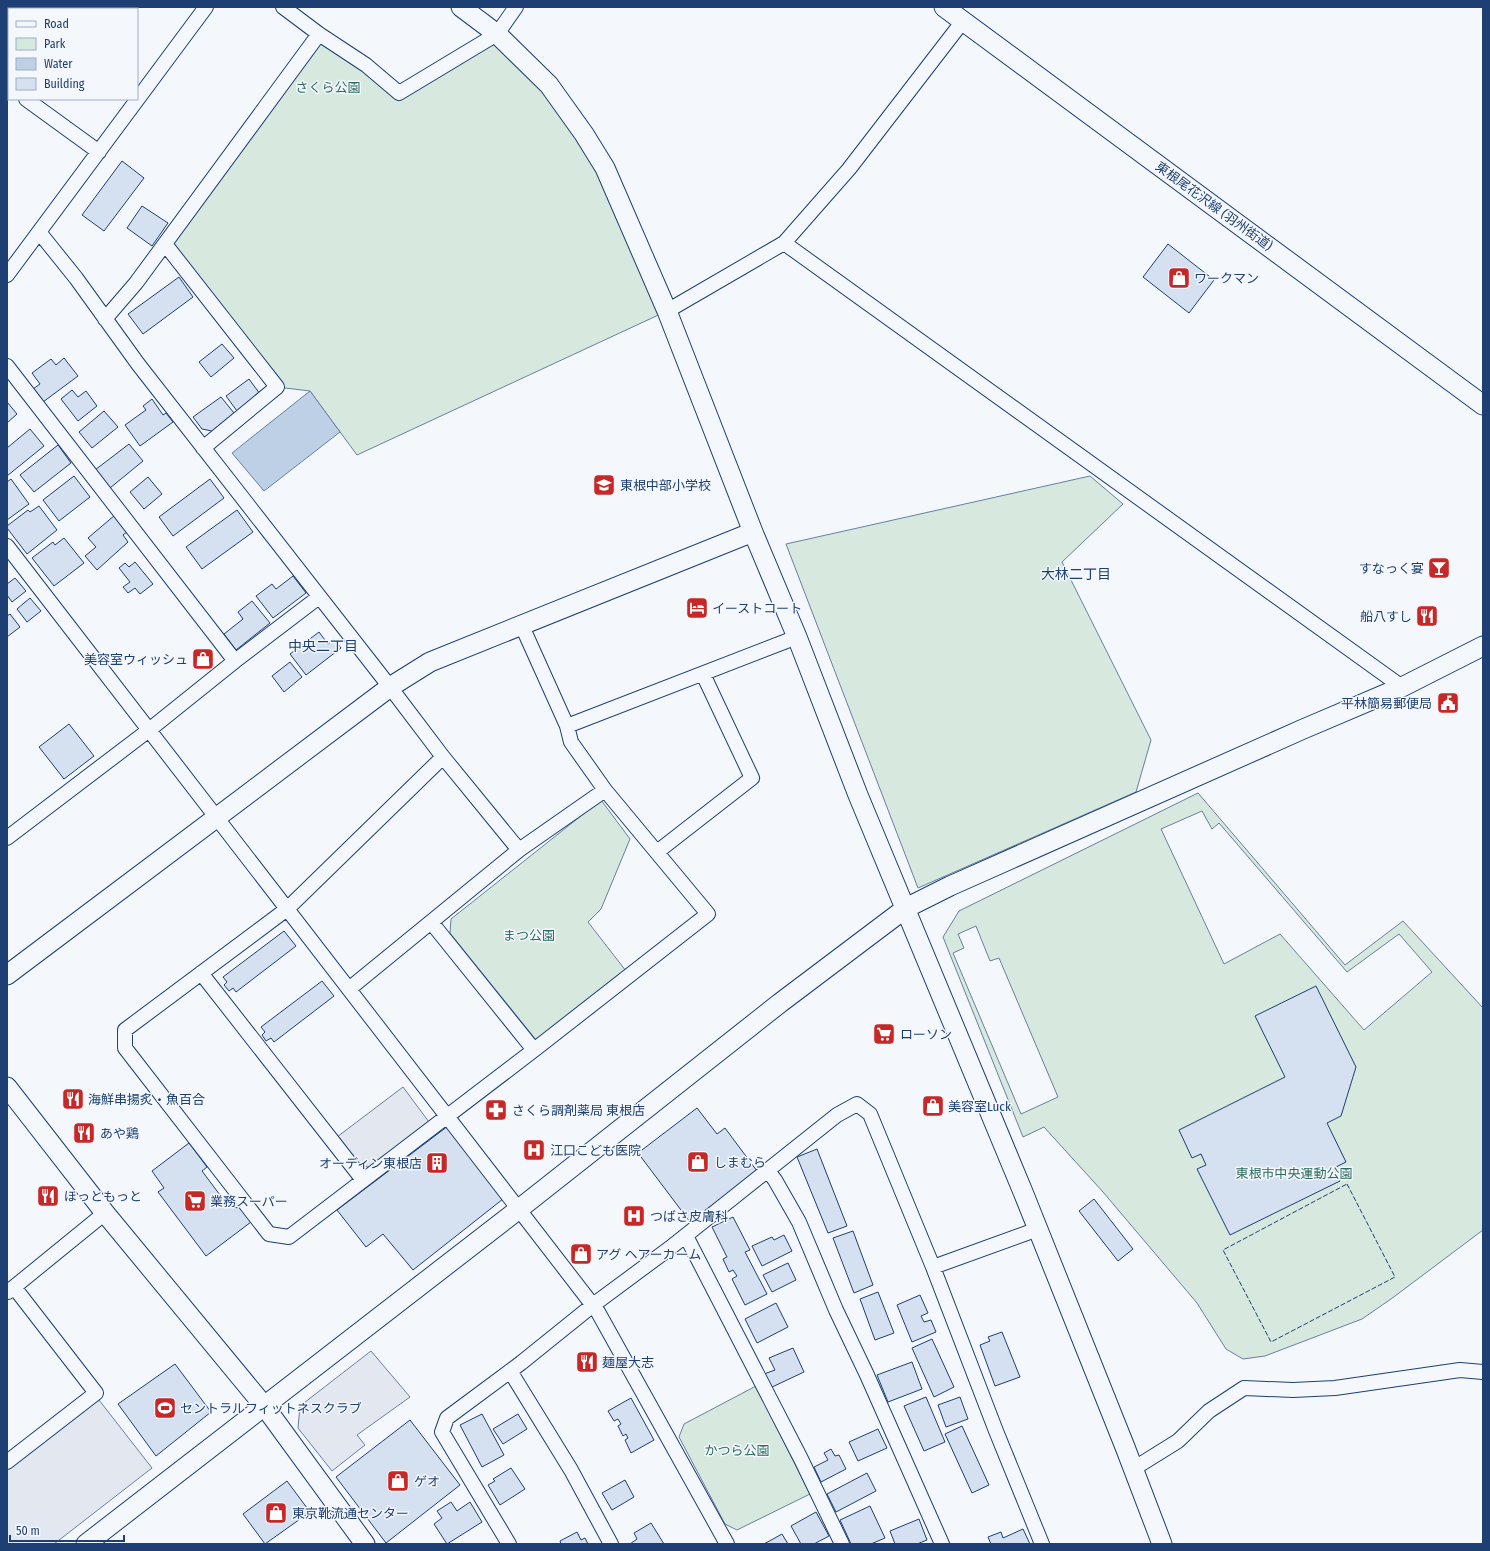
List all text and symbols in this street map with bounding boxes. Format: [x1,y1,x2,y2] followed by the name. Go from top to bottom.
[8,8,138,100] legend
[44,17,69,31] text: Road
[44,37,66,51] text: Park
[44,57,73,71] text: Water
[44,77,85,91] text: Building
[295,80,361,95] park label: さくら公園
[1153,159,1275,254] street label: 東根尾花沢線 (羽州街道)
[1166,265,1192,291] shop icon: ワークマン
[1194,271,1259,286] place label: ワークマン
[591,472,617,498] school or university icon: 東根中部小学校
[620,478,711,493] place label: 東根中部小学校
[1426,555,1452,581] bar icon: すなっく宴
[1359,561,1424,576] place label: すなっく宴
[1041,566,1111,583] district label: 大林二丁目
[684,595,710,621] hotel icon: イーストコート
[712,601,802,616] place label: イーストコート
[1414,603,1440,629] restaurant icon: 船八すし
[1360,609,1412,624] place label: 船八すし
[288,638,358,655] district label: 中央二丁目
[190,646,216,672] shop icon: 美容室ウィッシュ
[84,652,188,667] place label: 美容室ウィッシュ
[1435,690,1461,716] public building icon: 平林簡易郵便局
[1341,696,1432,711] place label: 平林簡易郵便局
[503,928,555,943] park label: まつ公園
[871,1021,897,1047] supermarket icon: ローソン
[900,1027,952,1042] place label: ローソン
[60,1086,86,1112] restaurant icon: 海鮮串揚炙・魚百合
[88,1092,205,1107] place label: 海鮮串揚炙・魚百合
[920,1093,946,1119] shop icon: 美容室Luck
[483,1097,509,1123] pharmacy icon: さくら調剤薬局 東根店
[948,1099,1012,1114] place label: 美容室Luck
[512,1103,645,1118] place label: さくら調剤薬局 東根店
[71,1120,97,1146] restaurant icon: あや鶏
[100,1126,139,1141] place label: あや鶏
[521,1137,547,1163] hospital icon: 江口こども医院
[550,1143,641,1158] place label: 江口こども医院
[685,1149,711,1175] shop icon: しまむら
[424,1150,450,1176] building icon: オーディン東根店
[714,1155,766,1170] place label: しまむら
[319,1156,422,1171] place label: オーディン東根店
[1235,1166,1353,1181] park label: 東根市中央運動公園
[35,1183,61,1209] restaurant icon: ほっともっと
[182,1188,208,1214] supermarket icon: 業務スーパー
[64,1189,142,1204] place label: ほっともっと
[210,1194,288,1209] place label: 業務スーパー
[621,1203,647,1229] hospital icon: つばさ皮膚科
[650,1209,728,1224] place label: つばさ皮膚科
[568,1241,594,1267] shop icon: アグ ヘアーカーム
[596,1247,701,1262] place label: アグ ヘアーカーム
[574,1349,600,1375] restaurant icon: 麺屋大志
[602,1355,654,1370] place label: 麺屋大志
[152,1395,178,1421] sports icon: セントラルフィットネスクラブ
[180,1401,362,1416] place label: セントラルフィットネスクラブ
[704,1443,770,1458] park label: かつら公園
[385,1468,411,1494] shop icon: ゲオ
[414,1474,440,1489] place label: ゲオ
[263,1500,289,1526] shop icon: 東京靴流通センター
[292,1506,409,1521] place label: 東京靴流通センター
[10,1517,124,1543] scale bar
[16,1524,40,1538] text: 50 m

